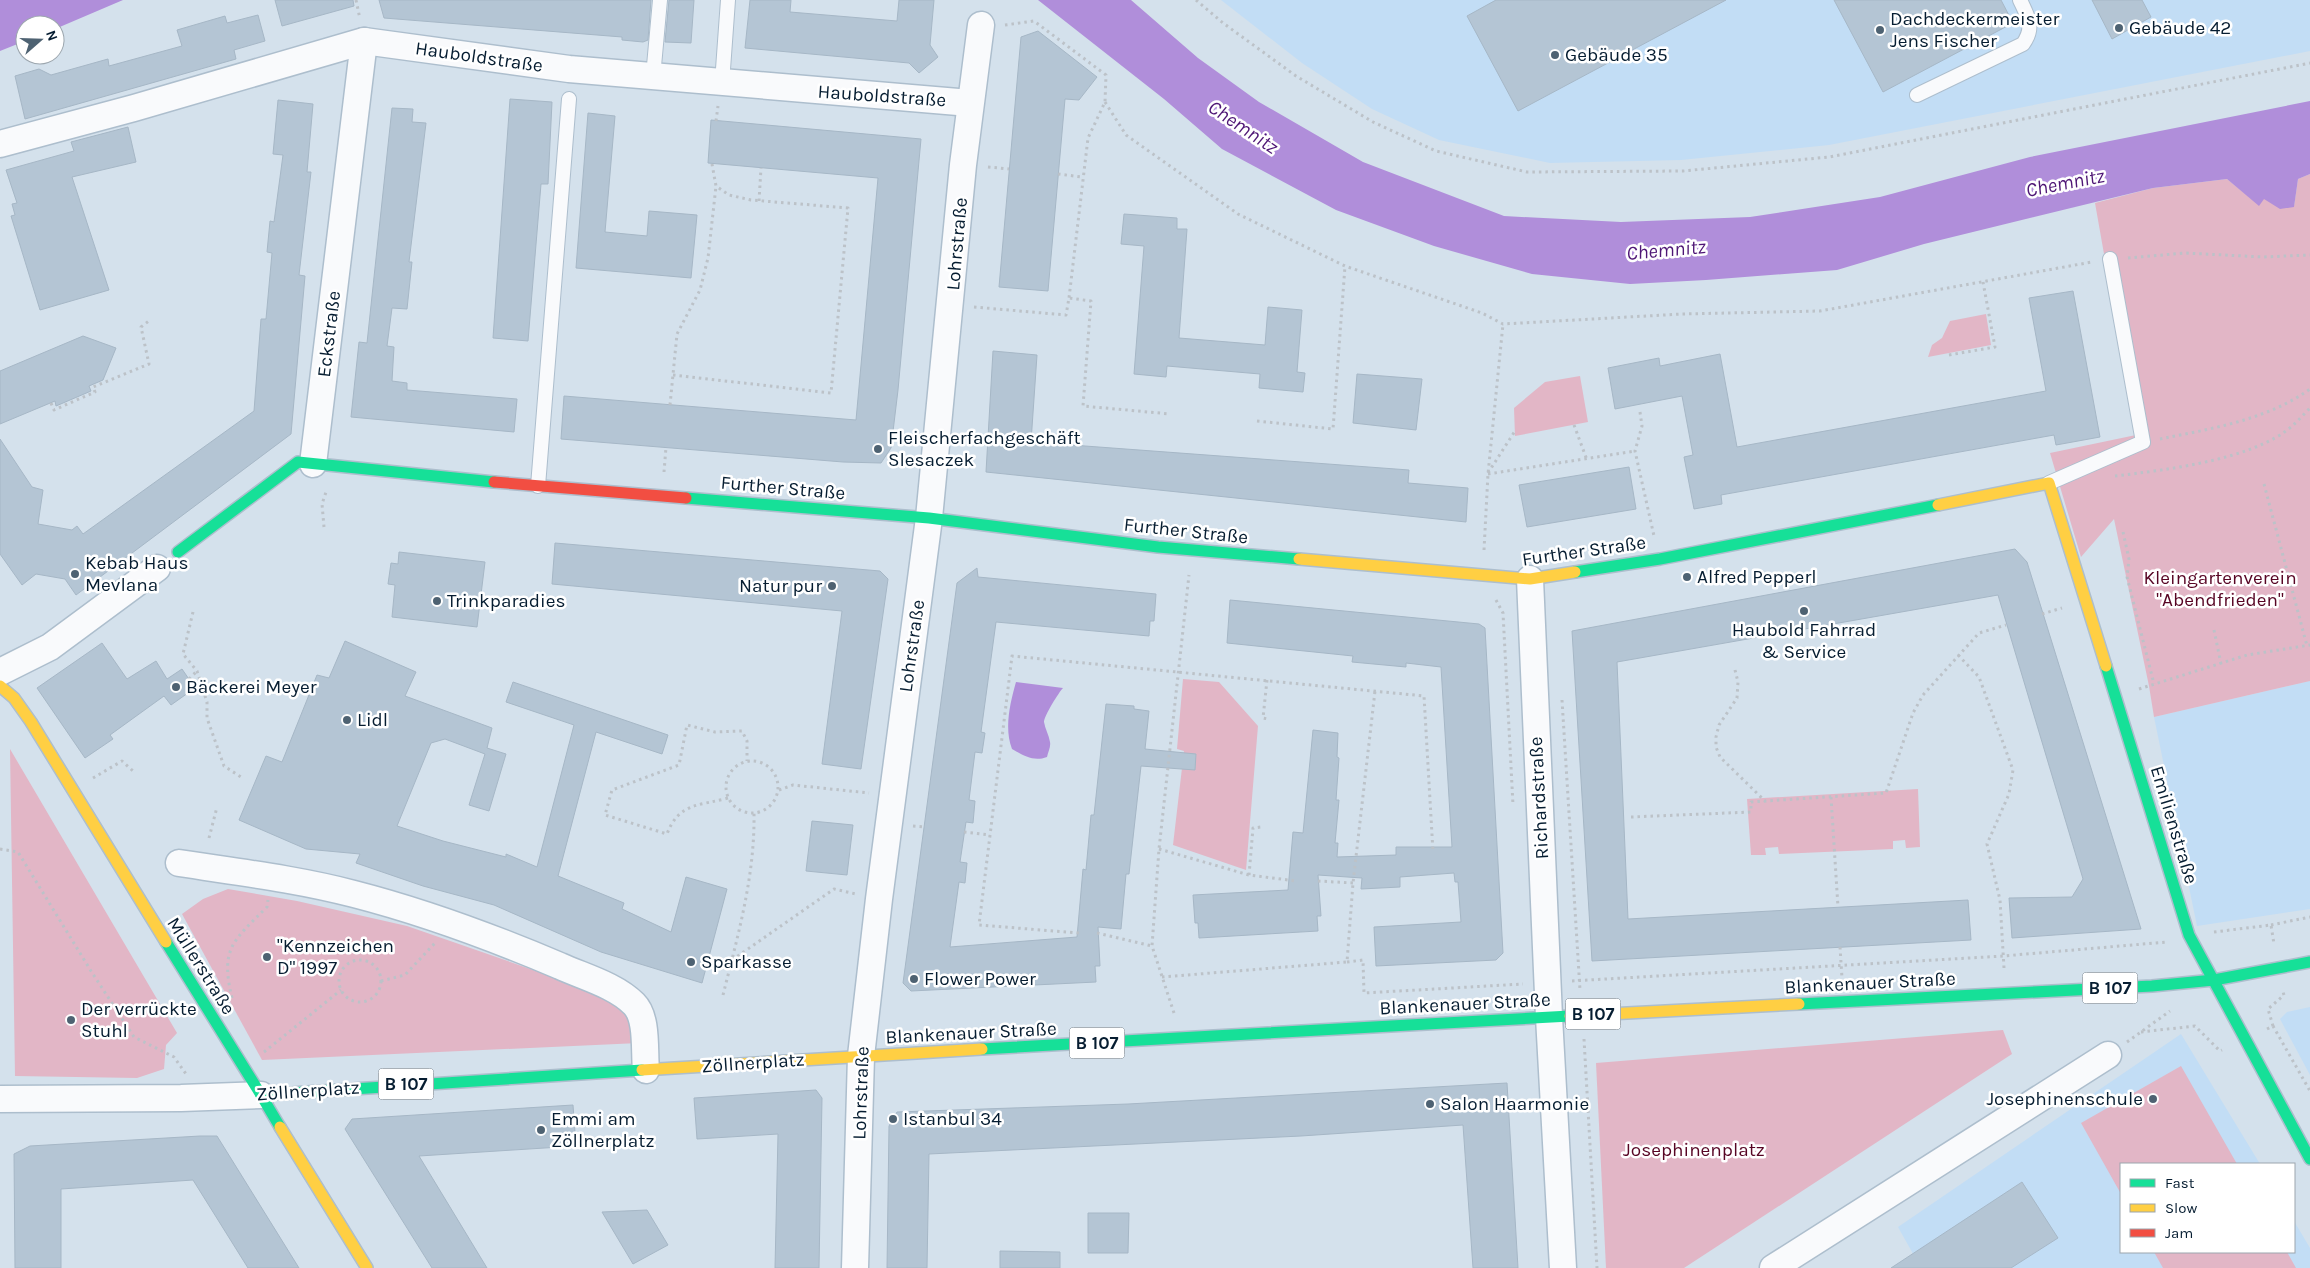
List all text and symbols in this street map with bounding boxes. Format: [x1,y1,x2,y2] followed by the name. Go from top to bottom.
[1890,8,2059,52] place label: Dachdeckermeister Jens Fischer
[15,15,65,65] north arrow
[2129,17,2231,39] place label: Gebäude 42
[2113,22,2125,34] marker: Gebäude 42
[1874,24,1886,36] marker: Dachdeckermeister Jens Fischer
[42,28,61,43] text: N
[414,37,544,77] street label: Hauboldstraße
[1565,44,1668,66] place label: Gebäude 35
[1549,49,1561,61] marker: Gebäude 35
[817,81,947,111] street label: Hauboldstraße
[1204,95,1283,159] water label: Chemnitz
[2024,164,2107,202] water label: Chemnitz
[942,196,972,292] street label: Lohrstraße
[1625,235,1707,265] water label: Chemnitz
[313,289,345,379] street label: Eckstraße
[888,427,1081,471] place label: Fleischerfachgeschäft Slesaczek
[872,443,884,455] marker: Fleischerfachgeschäft Slesaczek
[720,472,846,504] street label: Further Straße
[1123,514,1249,548] street label: Further Straße
[1521,531,1647,571] street label: Further Straße
[85,552,188,596] place label: Kebab Haus Mevlana
[1697,566,1817,588] place label: Alfred Pepperl
[2143,567,2297,611] park label: Kleingartenverein "Abendfrieden"
[69,568,81,580] marker: Kebab Haus Mevlana
[1681,571,1693,583] marker: Alfred Pepperl
[739,575,822,597] place label: Natur pur
[826,580,838,592] marker: Natur pur
[447,590,565,612] place label: Trinkparadies
[431,595,443,607] marker: Trinkparadies
[895,598,929,694] street label: Lohrstraße
[1798,605,1810,617] marker: Haubold Fahrrad & Service
[1732,619,1876,663] place label: Haubold Fahrrad & Service
[186,676,317,698] place label: Bäckerei Meyer
[170,681,182,693] marker: Bäckerei Meyer
[357,709,388,731] place label: Lidl
[341,714,353,726] marker: Lidl
[1525,736,1553,860] street label: Richardstraße
[2146,763,2202,887] street label: Emilienstraße
[162,913,240,1019] street label: Müllerstraße
[277,935,394,979] place label: "Kennzeichen D" 1997
[261,951,273,963] marker: "Kennzeichen D" 1997
[701,951,792,973] place label: Sparkasse
[685,956,697,968] marker: Sparkasse
[924,968,1036,990] place label: Flower Power
[1784,968,1956,998] street label: Blankenauer Straße
[2082,972,2138,1004] road number: B 107
[908,973,920,985] marker: Flower Power
[1379,989,1551,1019] street label: Blankenauer Straße
[81,998,197,1042] place label: Der verrückte Stuhl
[1566,999,1620,1030] road number: B 107
[65,1014,77,1026] marker: Der verrückte Stuhl
[885,1018,1057,1048] street label: Blankenauer Straße
[1070,1028,1124,1058] road number: B 107
[848,1046,874,1140] street label: Lohrstraße
[701,1048,805,1078] street label: Zöllnerplatz
[378,1068,434,1100] road number: B 107
[256,1076,360,1106] street label: Zöllnerplatz
[1986,1088,2143,1110] place label: Josephinenschule
[1440,1093,1589,1115] place label: Salon Haarmonie
[2147,1093,2159,1105] marker: Josephinenschule
[1424,1098,1436,1110] marker: Salon Haarmonie
[551,1108,654,1152] place label: Emmi am Zöllnerplatz
[903,1108,1002,1130] place label: Istanbul 34
[887,1113,899,1125] marker: Istanbul 34
[535,1124,547,1136] marker: Emmi am Zöllnerplatz
[1623,1139,1765,1161] park label: Josephinenplatz
[2120,1163,2295,1253] legend
[2165,1174,2195,1192] text: Fast
[2165,1199,2197,1217] text: Slow
[2165,1224,2193,1242] text: Jam

